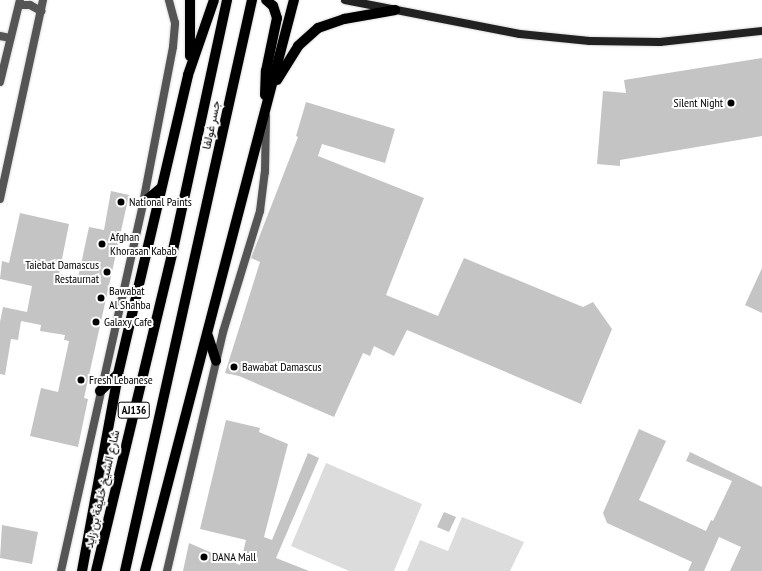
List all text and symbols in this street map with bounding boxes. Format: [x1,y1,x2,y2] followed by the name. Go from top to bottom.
[674,96,723,110] place label: Silent Night
[726,98,736,108] marker: Silent Night
[199,99,223,151] street label: جسر غولفا
[129,195,192,209] place label: National Paints
[116,197,126,207] marker: National Paints
[110,230,177,258] place label: Afghan Khorasan Kabab
[97,239,107,249] marker: Afghan Khorasan Kabab
[25,258,99,286] place label: Taiebat Damascus Restaurnat
[102,267,112,277] marker: Taiebat Damascus Restaurnat
[109,284,151,312] place label: Bawabat Al Shahba
[96,293,106,303] marker: Bawabat Al Shahba
[104,315,152,329] place label: Galaxy Cafe
[91,317,101,327] marker: Galaxy Cafe
[242,360,321,374] place label: Bawabat Damascus
[229,362,239,372] marker: Bawabat Damascus
[89,373,153,387] place label: Fresh Lebanese
[76,375,86,385] marker: Fresh Lebanese
[117,401,151,419] road number: AJ136
[81,429,123,549] street label: شارع الشيخ خليفة بن زايد
[212,550,256,564] place label: DANA Mall
[199,552,209,562] marker: DANA Mall

